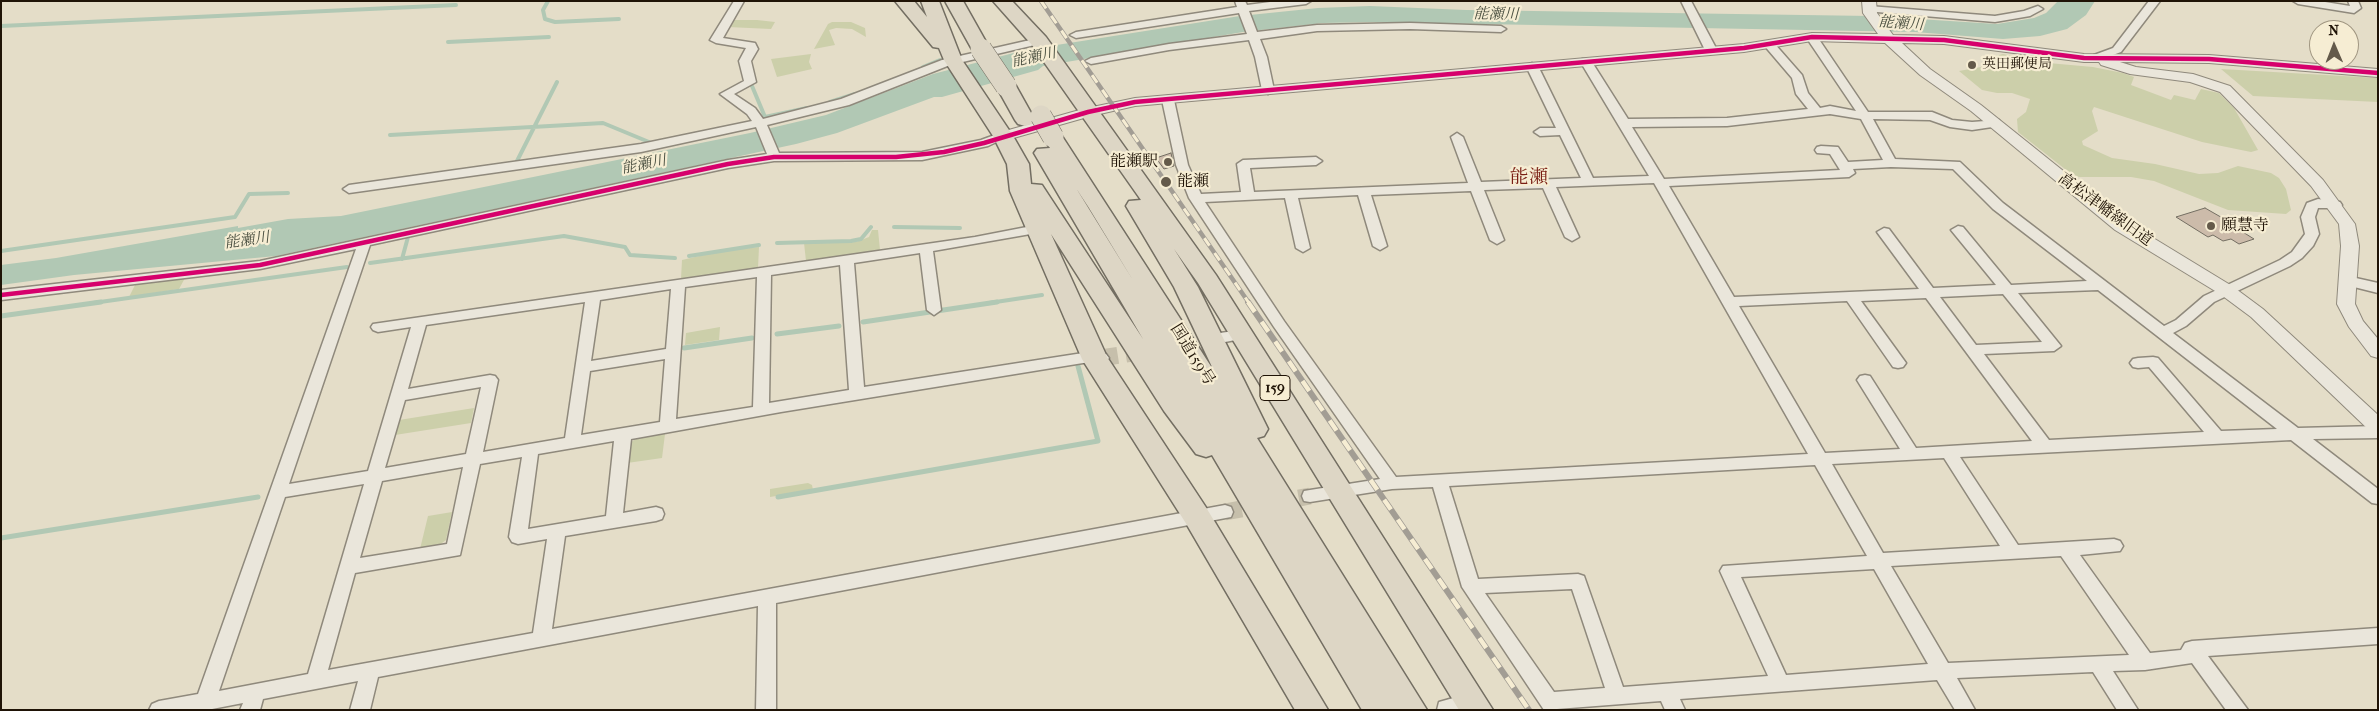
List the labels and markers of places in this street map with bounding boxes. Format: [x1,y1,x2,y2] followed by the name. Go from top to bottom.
[1982,57,2052,73] place label: 英田郵便局
[1966,59,1978,71] marker: 英田郵便局
[1110,152,1158,172] place label: 能瀬駅
[1162,156,1174,168] marker: 能瀬駅
[1177,172,1209,192] place label: 能瀬
[1159,175,1173,189] marker: 能瀬
[2221,216,2269,236] place label: 願慧寺
[2205,220,2217,232] marker: 願慧寺

